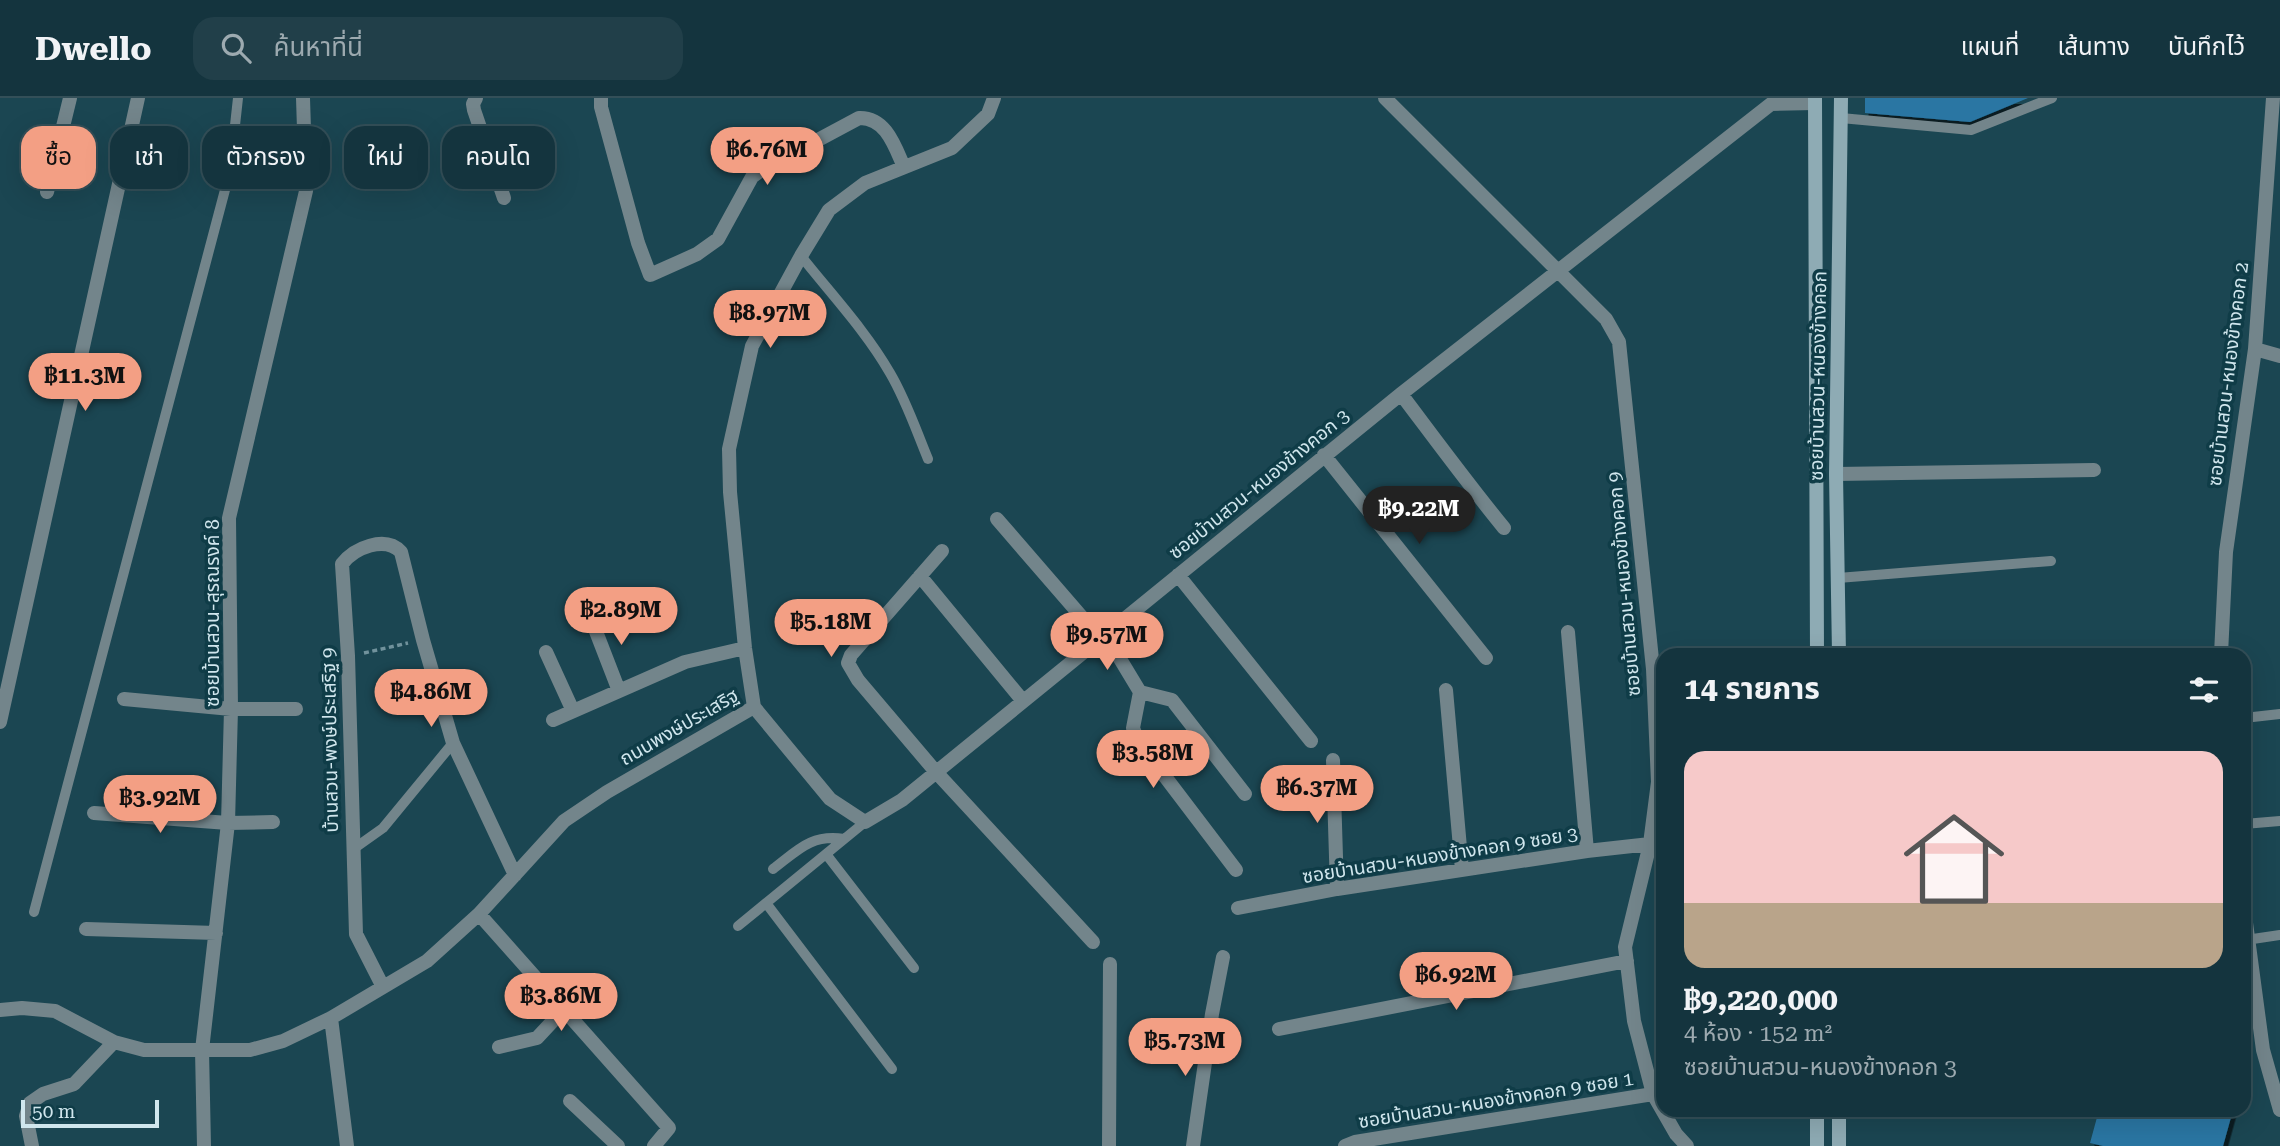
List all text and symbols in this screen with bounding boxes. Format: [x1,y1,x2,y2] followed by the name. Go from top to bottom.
[193,17,683,80] search box
[35,29,151,68] text: Dwello
[217,29,255,67] icon: search
[273,32,363,62] text: ค้นหาที่นี่
[1961,33,2019,61] text: แผนที่
[2057,33,2130,61] text: เส้นทาง
[2168,33,2245,61] text: บันทึกไว้
[21,126,96,189] chip: ซื้อ
[110,126,188,189] chip: เช่า
[202,126,330,189] chip: ตัวกรอง
[344,126,428,189] chip: ใหม่
[442,126,555,189] chip: คอนโด
[710,127,824,187] pin: ฿6.76M
[727,136,807,163] text: ฿6.76M
[2203,261,2253,487] street label: ซอยบ้านสวน-หนองข้างคอก 2
[1805,271,1831,481] street label: ซอยบ้านสวน-หนองข้างคอก
[713,290,827,350] pin: ฿8.97M
[730,299,810,326] text: ฿8.97M
[28,354,142,413] pin: ฿11.3M
[45,362,125,389] text: ฿11.3M
[1164,404,1354,564] street label: ซอยบ้านสวน-หนองข้างคอก 3
[1603,471,1645,697] street label: ซอยบ้านสวน-หนองข้างคอก 9
[1362,486,1476,546] pin: ฿9.22M
[1379,495,1459,522] text: ฿9.22M
[201,519,224,707] street label: ซอยบ้านสวน-สุรณรงค์ 8
[564,588,678,647] pin: ฿2.89M
[581,596,661,623] text: ฿2.89M
[774,600,888,659] pin: ฿5.18M
[791,608,871,635] text: ฿5.18M
[1050,612,1164,672] pin: ฿9.57M
[1067,621,1147,648] text: ฿9.57M
[317,647,343,833] street label: บ้านสวน-พงษ์ประเสริฐ 9
[374,670,488,729] pin: ฿4.86M
[1684,671,1820,706] text: 14 รายการ
[2185,671,2223,709] icon: filters
[391,678,471,705] text: ฿4.86M
[615,684,743,770] street label: ถนนพงษ์ประเสริฐ
[1096,730,1210,790] pin: ฿3.58M
[1113,739,1193,766] text: ฿3.58M
[1260,766,1374,825] pin: ฿6.37M
[1277,774,1357,801] text: ฿6.37M
[103,776,217,835] pin: ฿3.92M
[120,784,200,811] text: ฿3.92M
[1891,796,2017,922] icon: home
[1301,822,1579,888] street label: ซอยบ้านสวน-หนองข้างคอก 9 ซอย 3
[1399,953,1513,1012] pin: ฿6.92M
[1416,961,1496,988] text: ฿6.92M
[504,974,618,1033] pin: ฿3.86M
[521,982,601,1009] text: ฿3.86M
[1684,982,1838,1017] text: ฿9,220,000
[1128,1018,1242,1078] pin: ฿5.73M
[1684,1020,1832,1047] text: 4 ห้อง · 152 m²
[1145,1027,1225,1054] text: ฿5.73M
[1684,1054,1957,1081] text: ซอยบ้านสวน-หนองข้างคอก 3
[1357,1067,1635,1133] street label: ซอยบ้านสวน-หนองข้างคอก 9 ซอย 1
[21,1097,159,1129] scale bar
[32,1100,75,1123] text: 50 m

